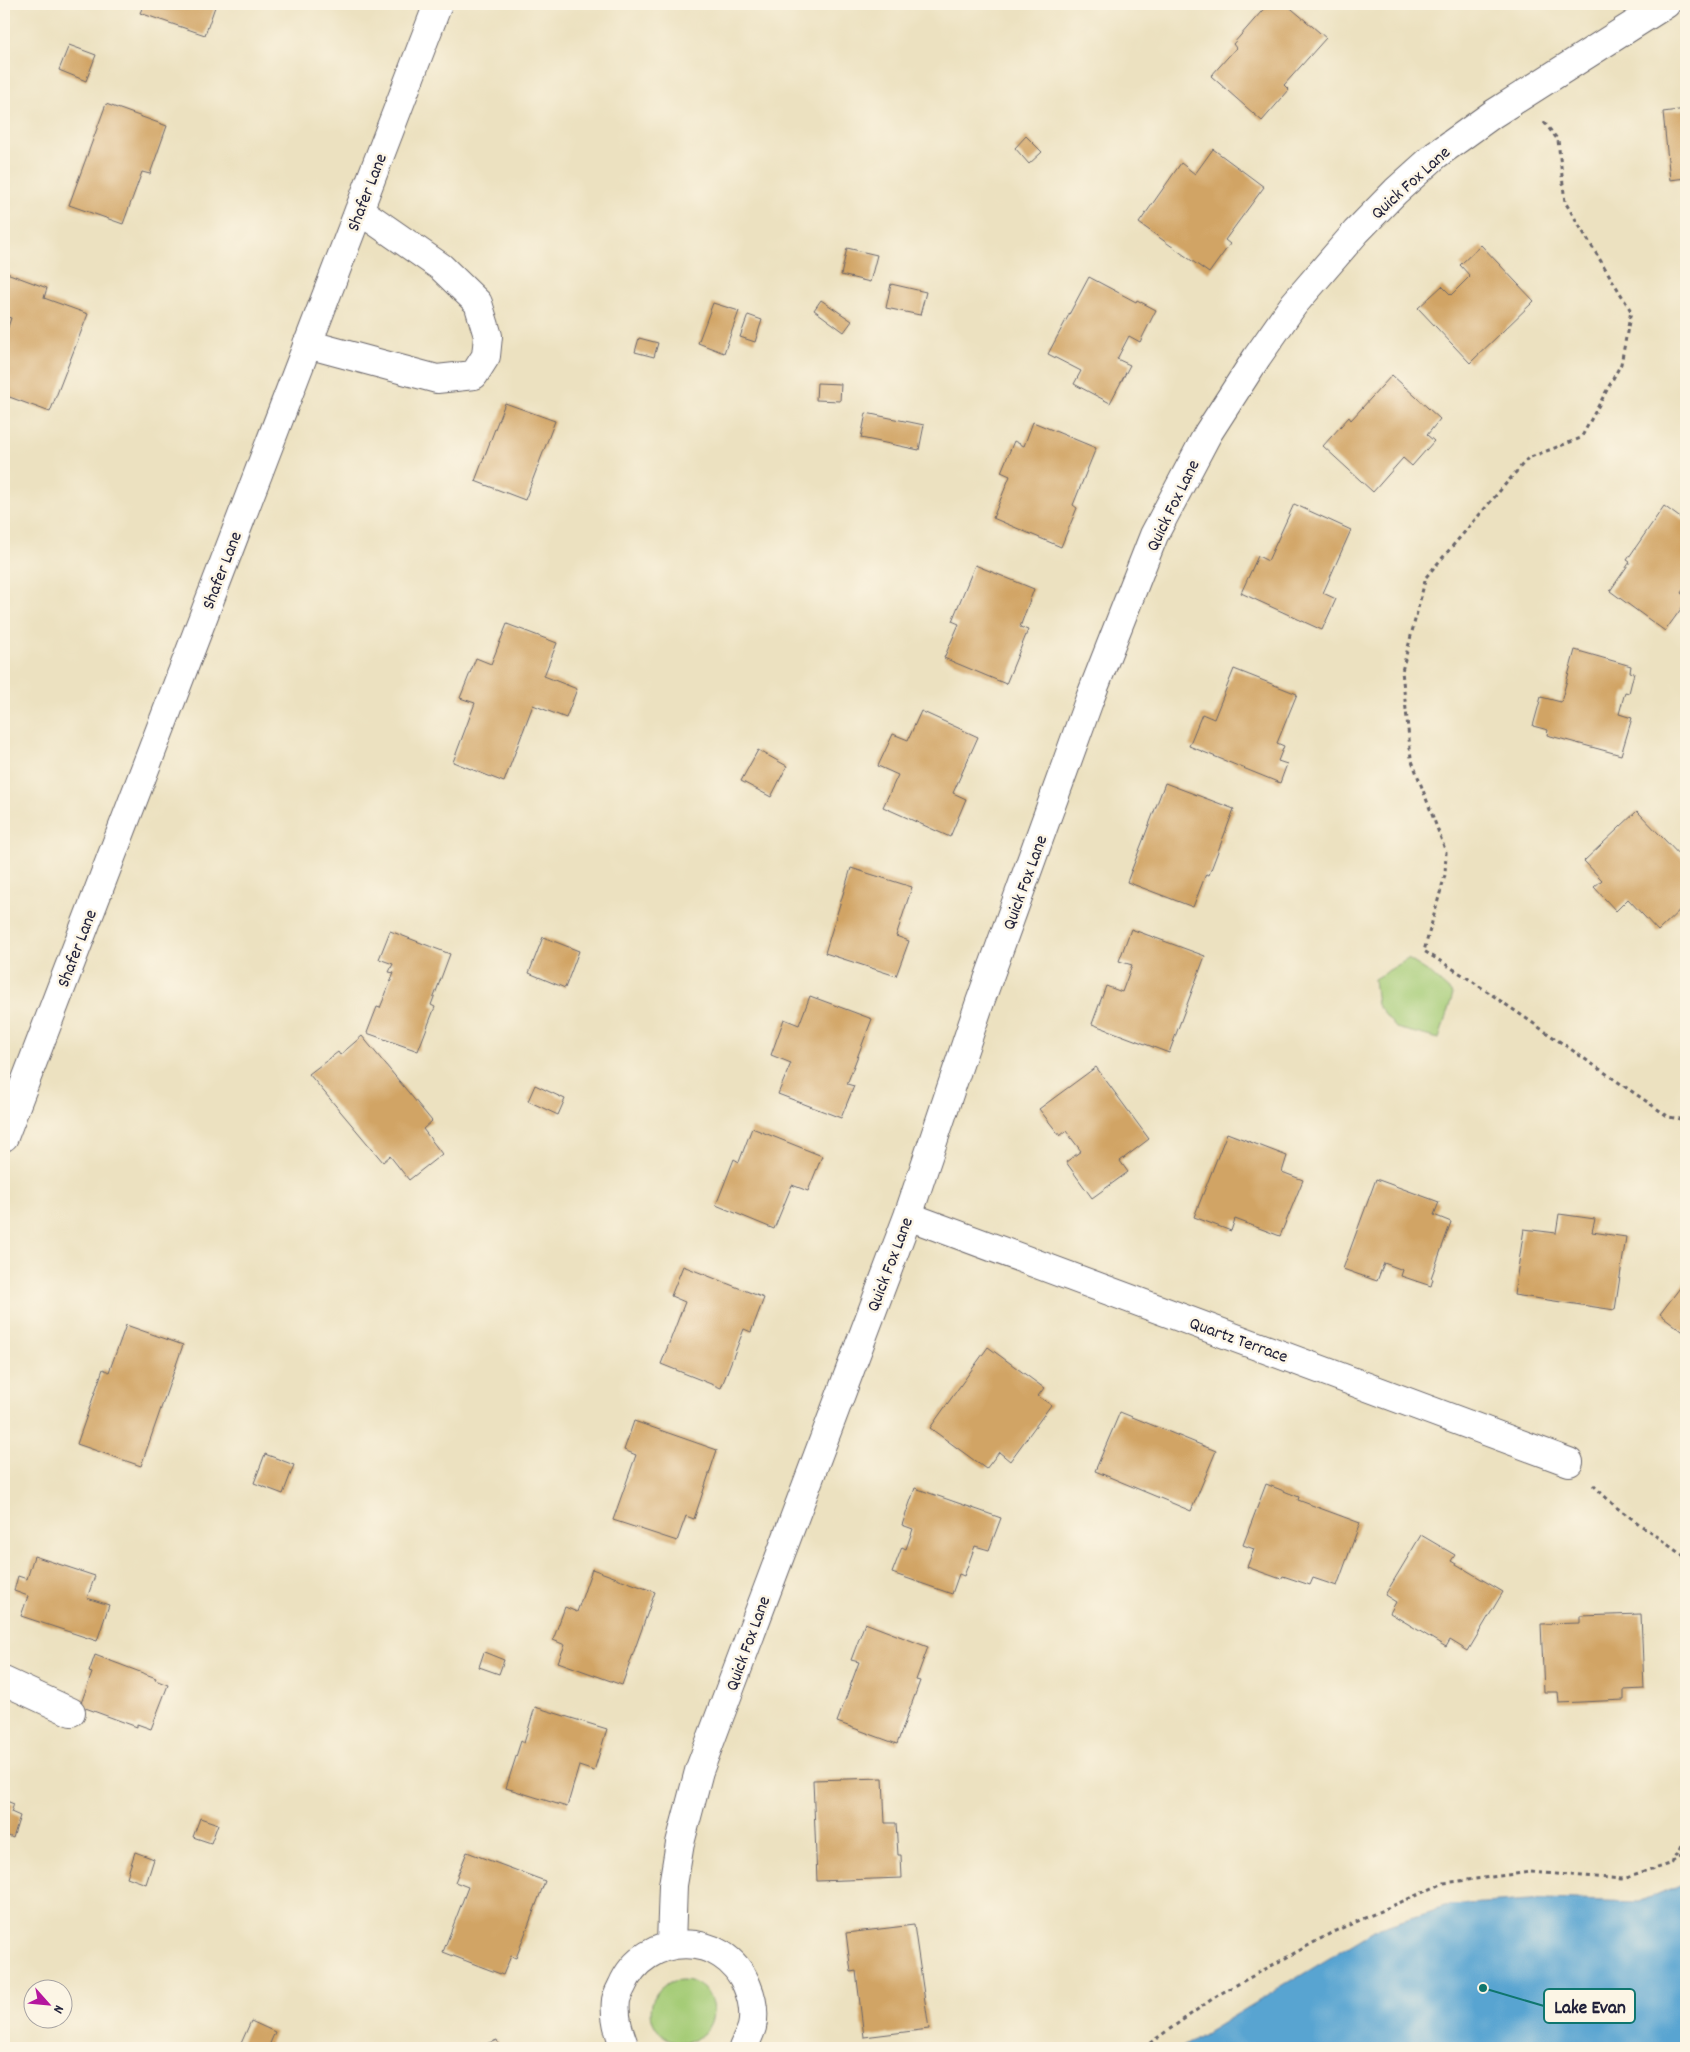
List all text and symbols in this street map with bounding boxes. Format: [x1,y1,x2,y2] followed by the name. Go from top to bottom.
[1366,141,1457,226] street label: Quick Fox Lane
[342,150,395,236] street label: Shafer Lane
[1141,456,1207,556] street label: Quick Fox Lane
[197,528,250,614] street label: Shafer Lane
[998,832,1055,934] street label: Quick Fox Lane
[52,906,105,992] street label: Shafer Lane
[862,1214,921,1316] street label: Quick Fox Lane
[1185,1312,1291,1371] street label: Quartz Terrace
[721,1593,778,1695] street label: Quick Fox Lane
[22,1980,72,2030] north arrow
[1544,1989,1635,2023] callout: Lake Evan
[1554,1996,1626,2023] text: Lake Evan
[47,2001,68,2017] text: N

